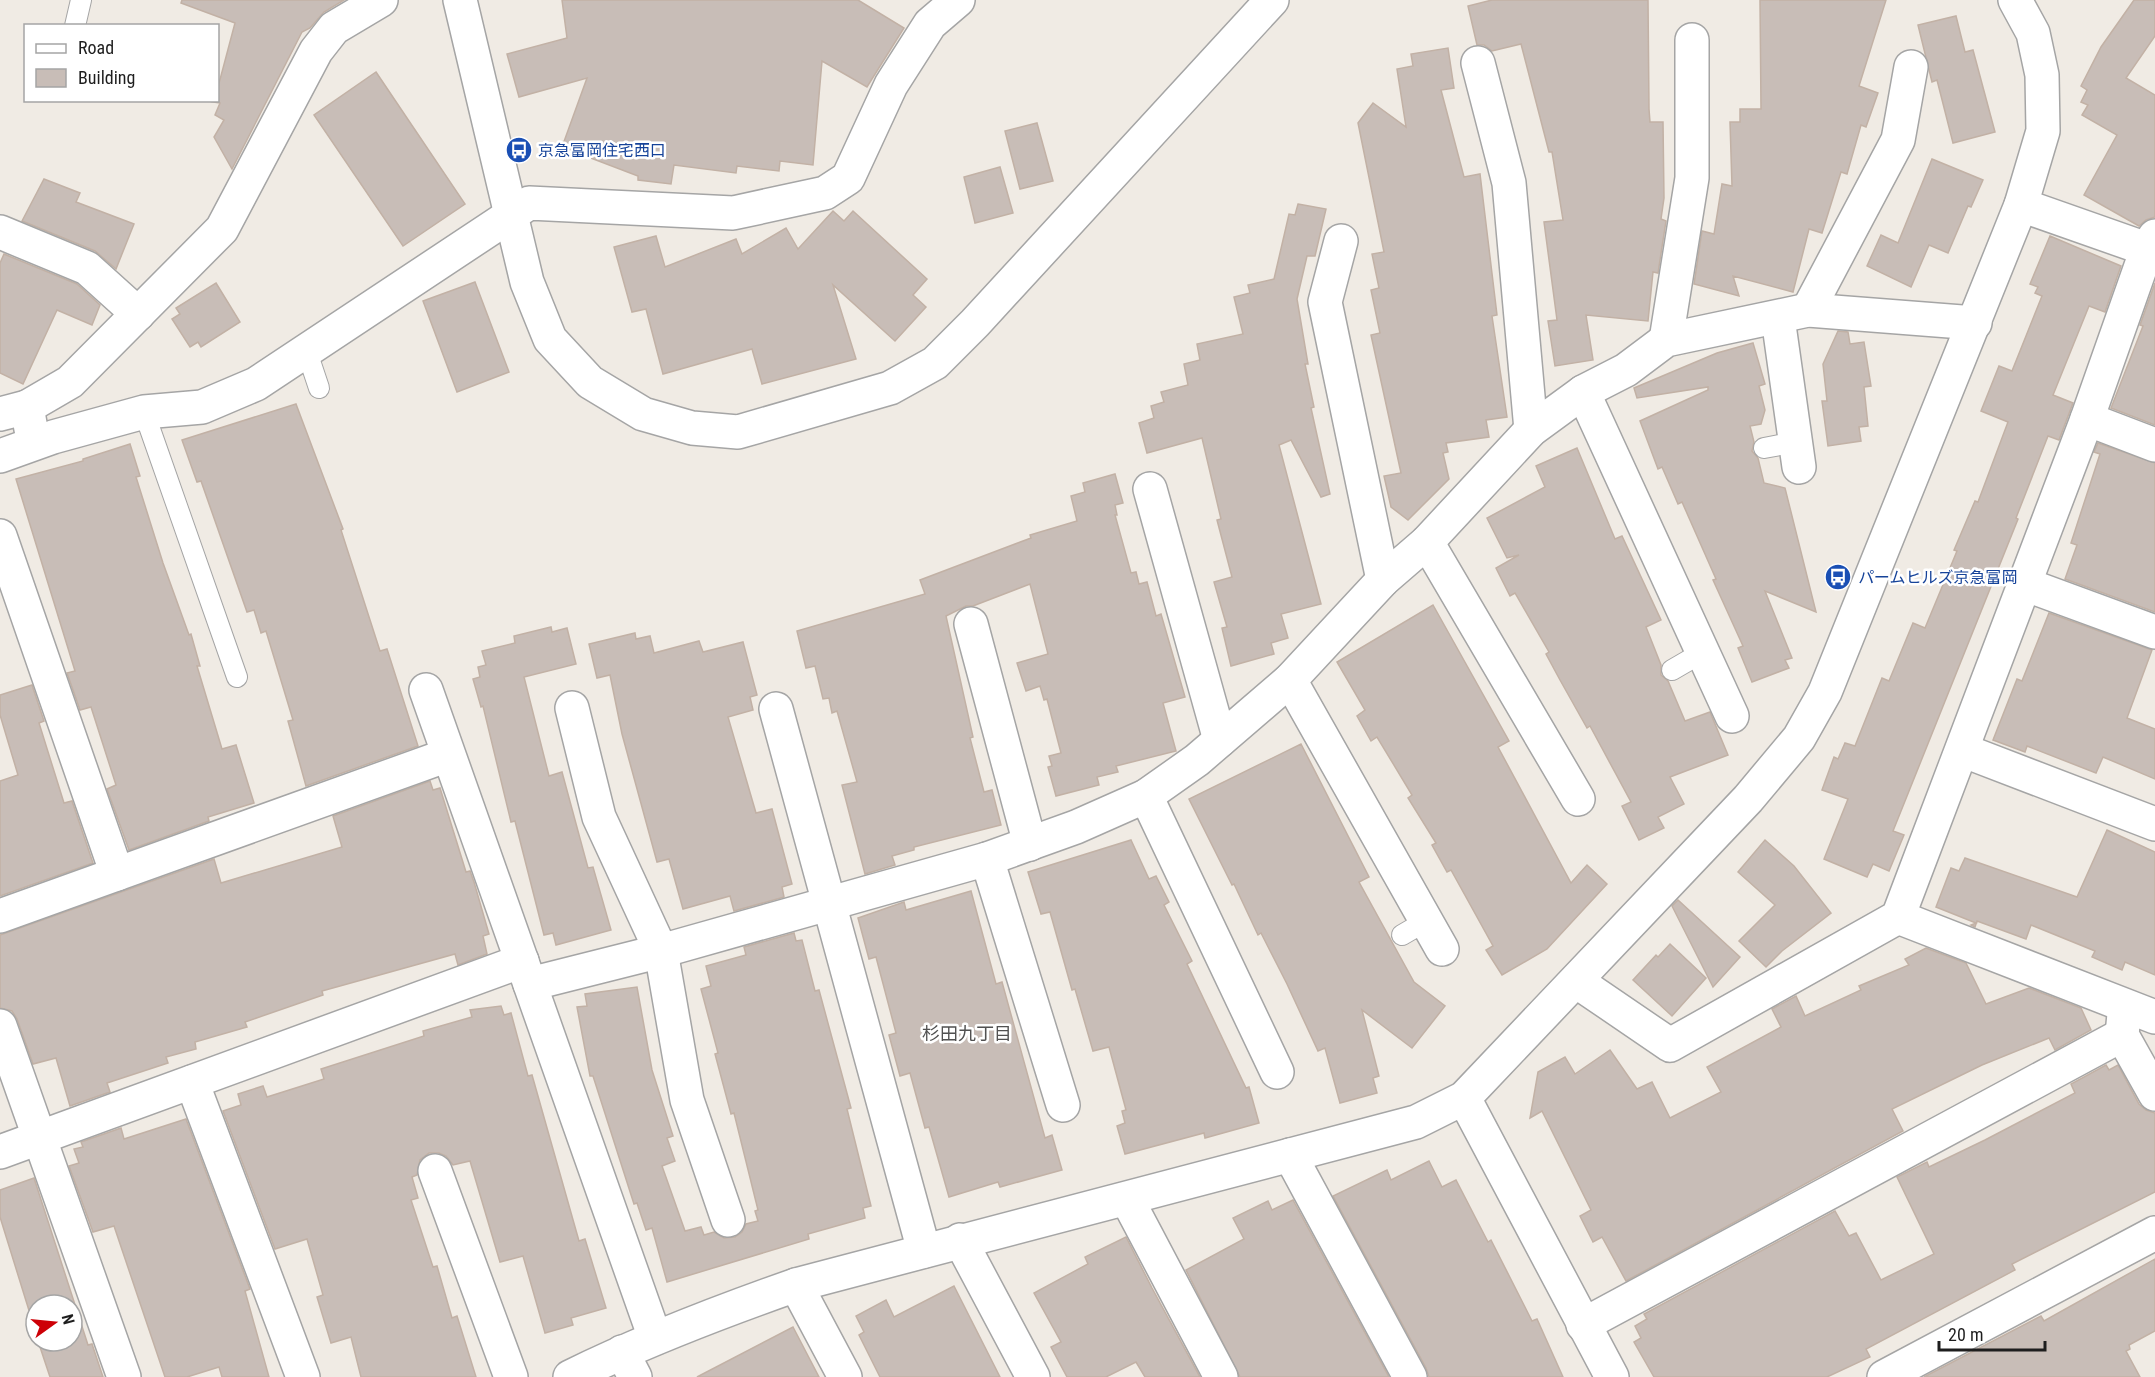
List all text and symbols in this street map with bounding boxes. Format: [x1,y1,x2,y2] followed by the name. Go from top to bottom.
[24,24,219,102] legend
[78,37,114,58] text: Road
[78,67,135,88] text: Building
[504,135,534,165] bus stop icon: 京急富岡住宅西口
[538,141,666,160] place label: 京急富岡住宅西口
[1823,562,1853,592] bus stop icon: パームヒルズ京急富岡
[1858,568,2018,587] place label: パームヒルズ京急富岡
[922,1023,1012,1044] district label: 杉田九丁目
[24,1293,84,1353] north arrow
[58,1312,78,1326] text: N
[1939,1314,2046,1352] scale bar
[1948,1324,1983,1345] text: 20 m

